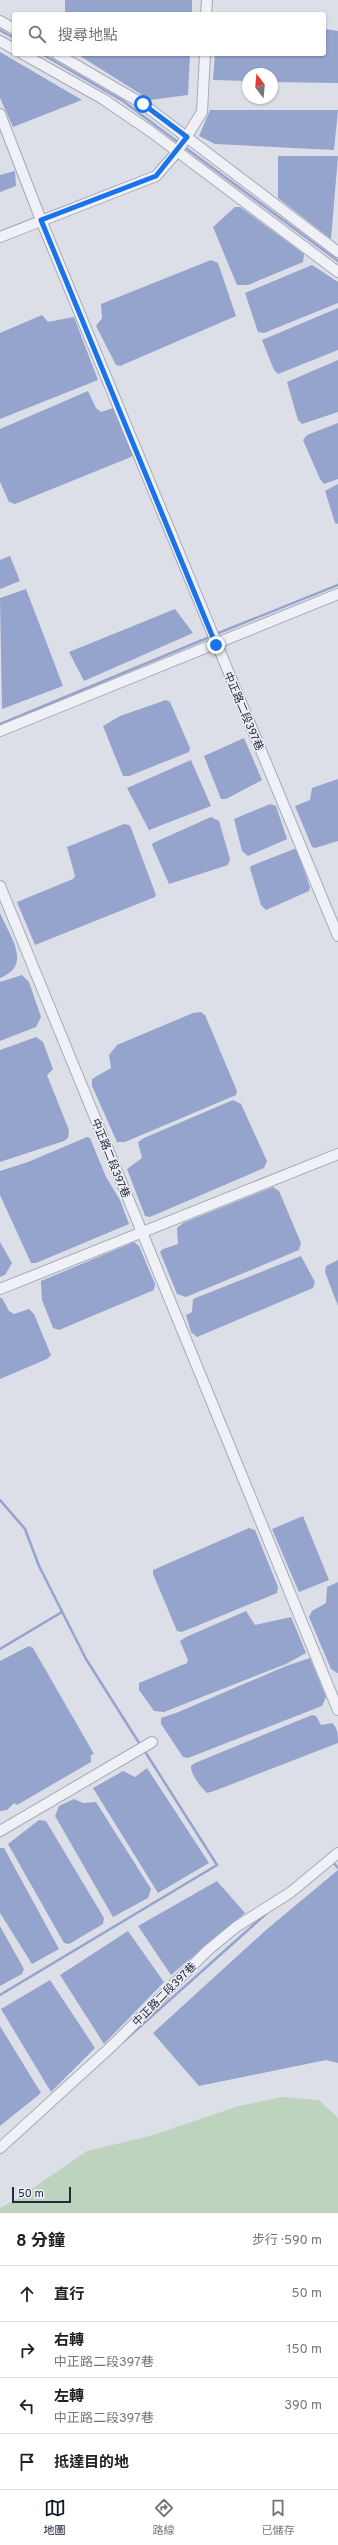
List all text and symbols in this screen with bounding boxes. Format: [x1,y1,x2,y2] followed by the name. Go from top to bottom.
[12,12,326,56] search box
[26,23,48,45] icon: search
[58,27,118,46] text: 搜尋地點
[242,68,278,104] north arrow
[134,95,152,113] route start
[207,636,225,654] route end
[220,670,266,753] street label: 中正路二段397巷
[88,1117,132,1200] street label: 中正路二段397巷
[130,1960,199,2029] street label: 中正路二段397巷
[12,2185,71,2204] scale bar
[18,2187,44,2201] text: 50 m
[16,2231,65,2253] text: 8 分鐘
[252,2233,322,2249] text: 步行 · 590 m
[16,2283,38,2305] icon: ahead
[54,2286,84,2305] text: 直行
[292,2286,322,2302] text: 50 m
[54,2332,84,2351] text: 右轉
[16,2339,38,2361] icon: right
[287,2342,322,2358] text: 150 m
[54,2355,154,2371] text: 中正路二段397巷
[54,2388,84,2407] text: 左轉
[16,2395,38,2417] icon: left
[284,2398,322,2414] text: 390 m
[54,2411,154,2427] text: 中正路二段397巷
[16,2451,38,2473] icon: arrive
[54,2454,129,2473] text: 抵達目的地
[44,2497,66,2538] tab: 地圖
[153,2497,175,2538] tab: 路線
[262,2497,295,2538] tab: 已儲存

